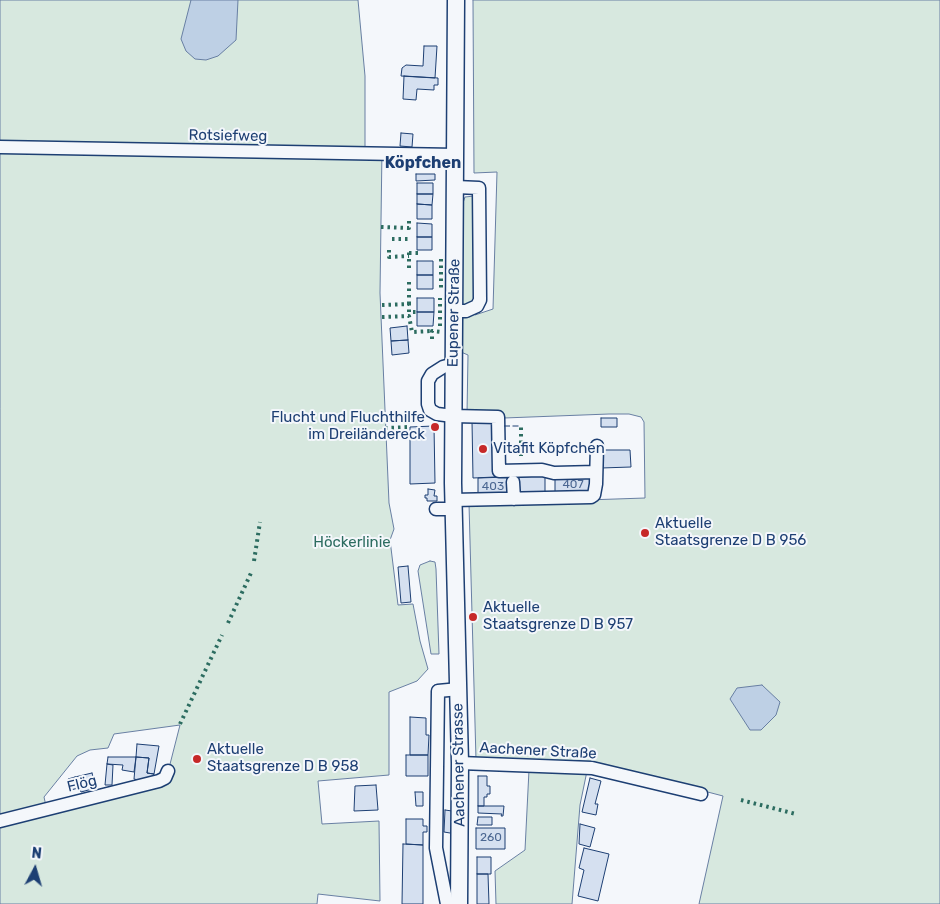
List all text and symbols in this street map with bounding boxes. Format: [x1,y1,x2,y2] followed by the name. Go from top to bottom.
[189,126,267,146] street label: Rotsiefweg
[385,153,461,173] district label: Köpfchen
[444,259,464,367] street label: Eupener Straße
[271,409,425,444] place label: Flucht und Fluchthilfe im Dreiländereck
[429,421,441,433] marker: Flucht und Fluchthilfe im Dreiländereck
[493,440,605,458] place label: Vitafit Köpfchen
[477,443,489,455] marker: Vitafit Köpfchen
[562,478,584,492] house number: 407
[482,480,504,494] house number: 403
[655,515,806,550] place label: Aktuelle Staatsgrenze D B 956
[639,527,651,539] marker: Aktuelle Staatsgrenze D B 956
[313,534,391,552] park label: Höckerlinie
[483,599,633,634] place label: Aktuelle Staatsgrenze D B 957
[467,611,479,623] marker: Aktuelle Staatsgrenze D B 957
[449,703,469,827] street label: Aachener Strasse
[479,739,597,763] street label: Aachener Straße
[207,741,359,776] place label: Aktuelle Staatsgrenze D B 958
[191,753,203,765] marker: Aktuelle Staatsgrenze D B 958
[65,772,99,796] street label: Flög
[480,831,502,845] house number: 260
[10,844,60,894] north arrow
[31,845,43,863] text: N

